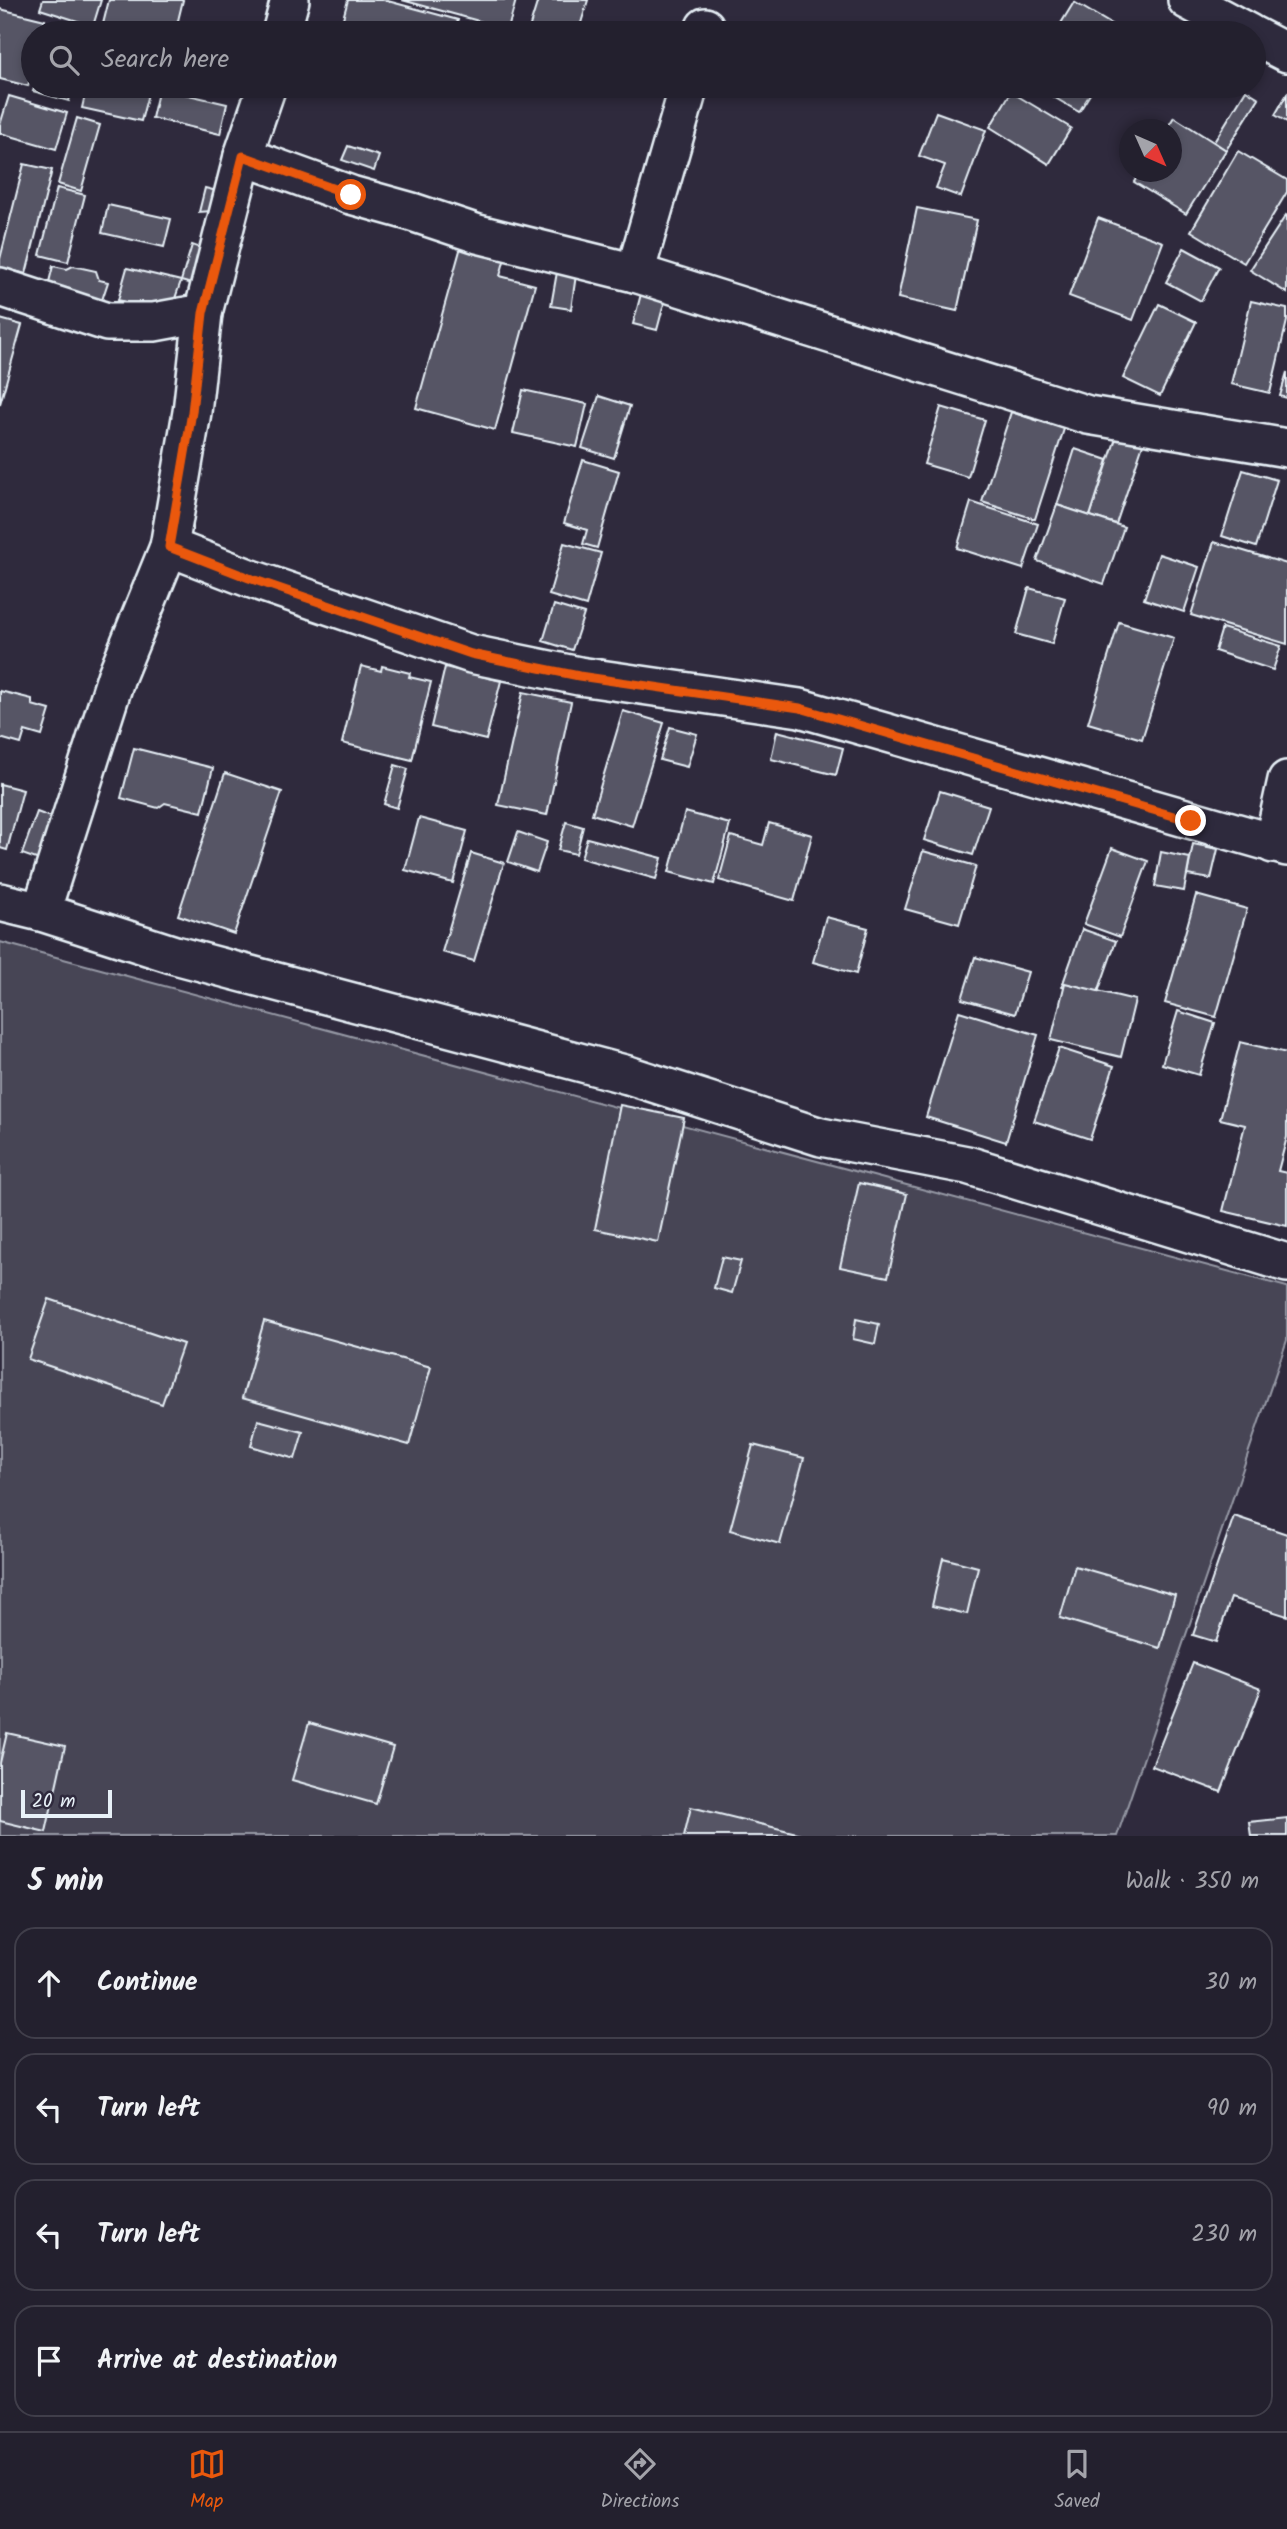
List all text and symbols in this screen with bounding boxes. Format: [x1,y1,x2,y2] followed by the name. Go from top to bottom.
[21,21,1266,98] search box
[101,39,229,81] text: Search here
[45,41,83,79] icon: search
[1119,119,1182,182] north arrow
[335,179,366,210] route start
[1175,805,1206,836] route end
[21,1787,112,1819] scale bar
[32,1787,75,1817] text: 20 m
[28,1858,104,1906] text: 5 min
[1125,1864,1259,1900] text: Walk · 350 m
[97,1962,198,2004] text: Continue
[30,1964,68,2002] icon: ahead
[1205,1965,1257,2001] text: 30 m
[97,2088,200,2130] text: Turn left
[30,2090,68,2128] icon: left
[1207,2091,1257,2127] text: 90 m
[97,2214,200,2256] text: Turn left
[30,2216,68,2254] icon: left
[1191,2217,1257,2253] text: 230 m
[97,2340,337,2382] text: Arrive at destination
[30,2342,68,2380] icon: arrive
[188,2445,226,2517] tab: Map
[601,2445,679,2517] tab: Directions
[1054,2445,1099,2517] tab: Saved

